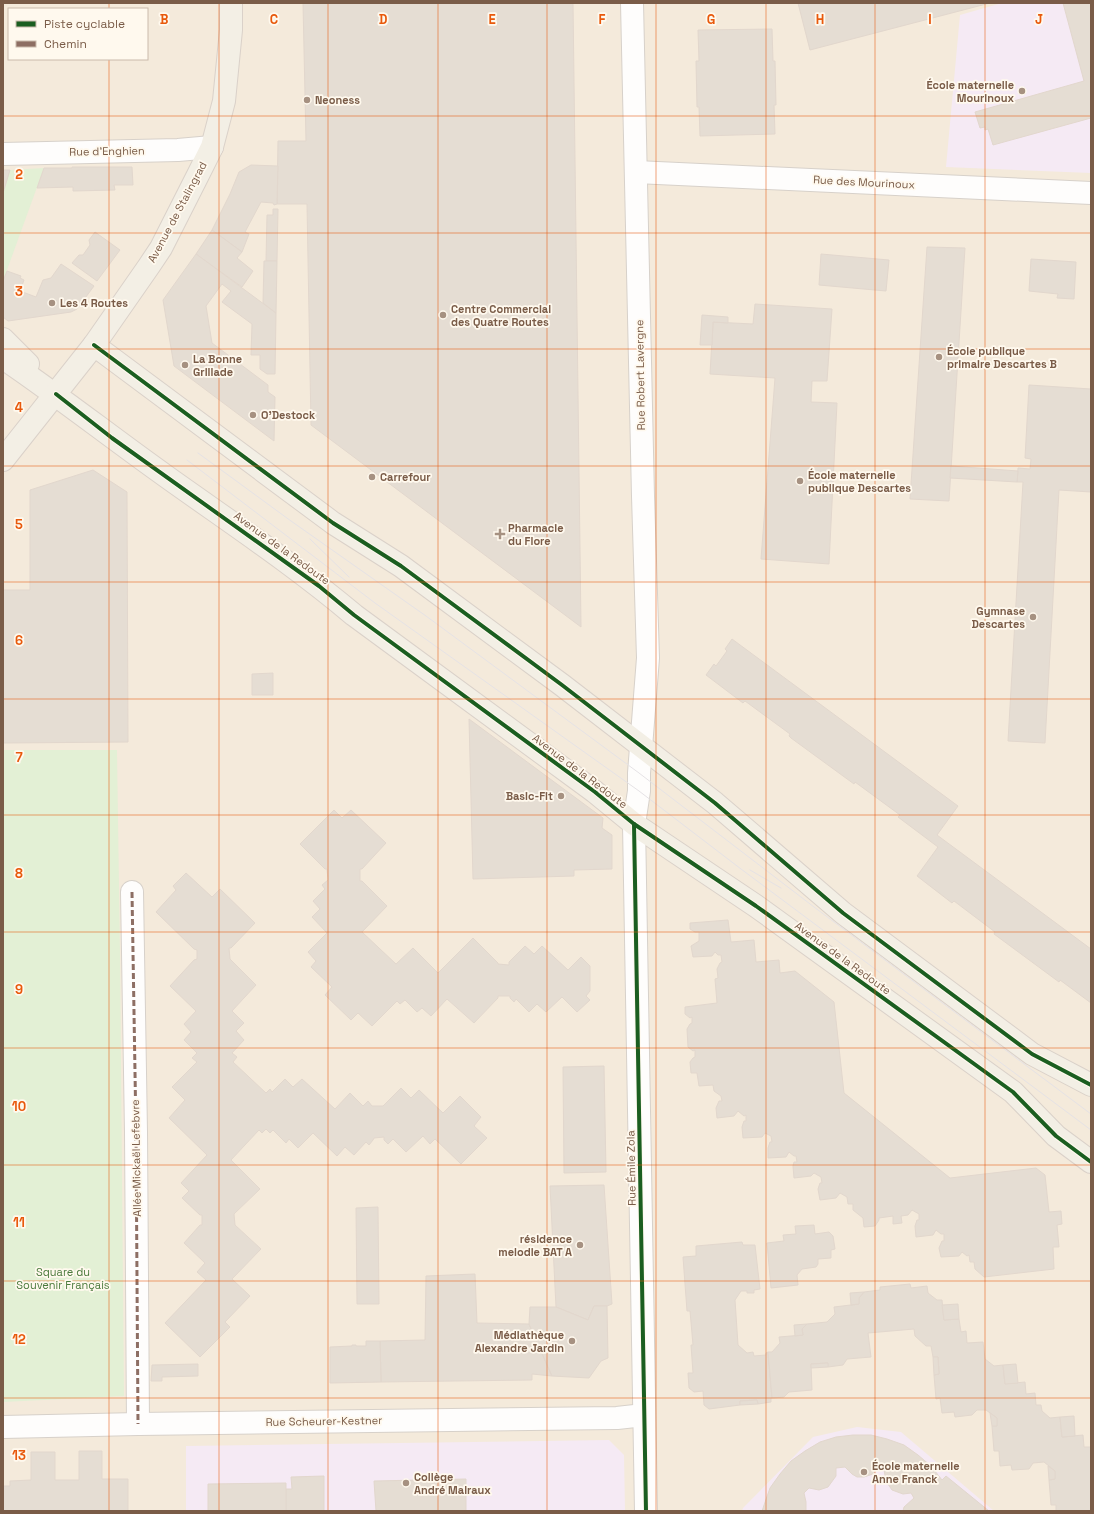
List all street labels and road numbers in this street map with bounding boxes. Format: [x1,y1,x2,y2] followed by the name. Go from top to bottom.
[69,143,145,159] street label: Rue d'Enghien
[144,159,210,265] street label: Avenue de Stalingrad
[813,172,916,192] street label: Rue des Mourinoux
[632,319,648,431] street label: Rue Robert Lavergne
[231,508,333,588] street label: Avenue de la Redoute
[530,731,630,811] street label: Avenue de la Redoute
[792,918,894,998] street label: Avenue de la Redoute
[128,1099,144,1217] street label: Allée Mickaël Lefebvre
[623,1130,639,1206] street label: Rue Émile Zola
[265,1413,383,1429] street label: Rue Scheurer-Kestner

